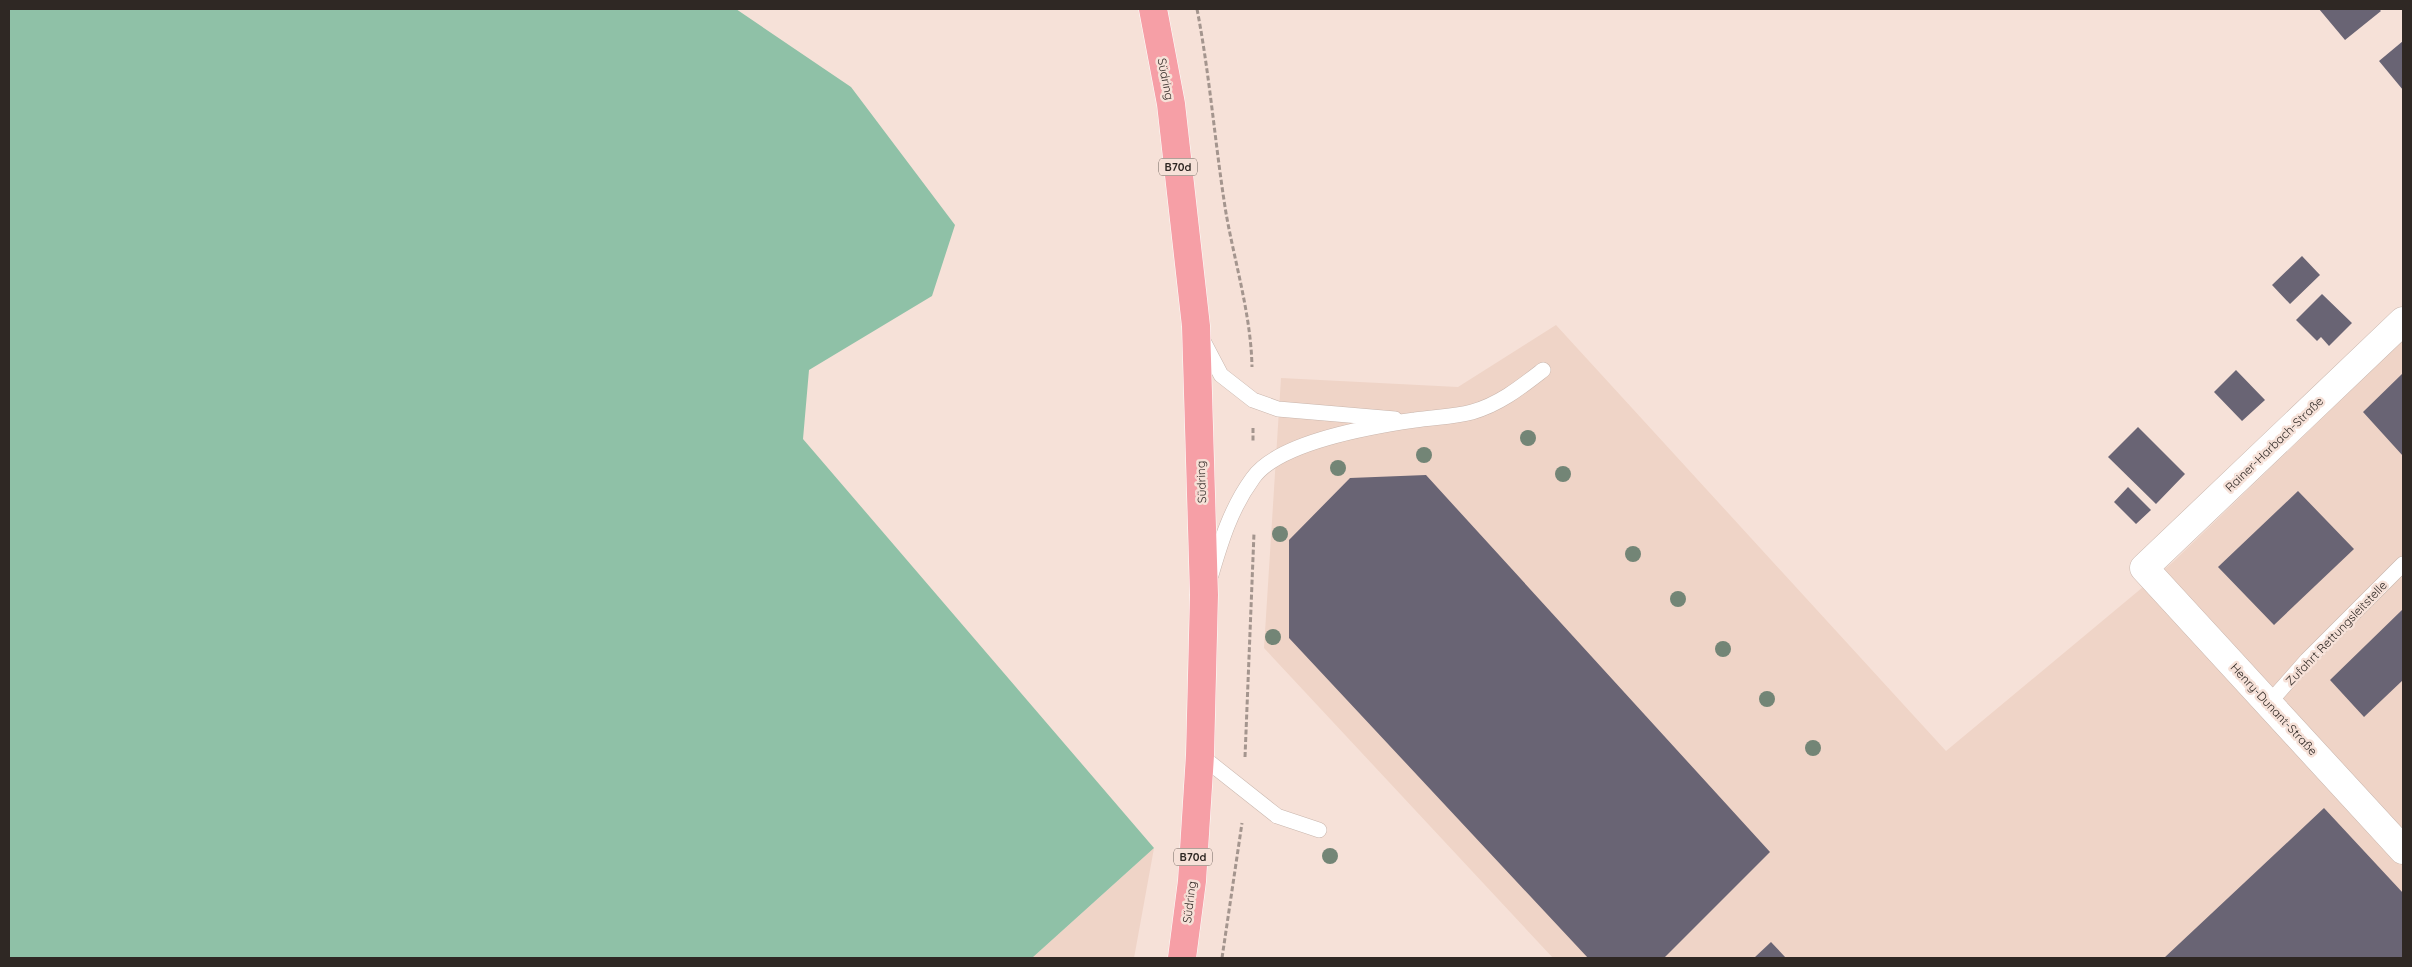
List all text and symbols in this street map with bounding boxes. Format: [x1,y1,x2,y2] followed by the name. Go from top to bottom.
[1155,57,1177,101] street label: Südring
[1159,158,1197,176] road number: B70d
[2222,393,2326,495] street label: Rainer-Harbach-Straße
[1193,461,1209,503] street label: Südring
[2282,577,2390,688] street label: Zufahrt Rettungsleitstelle
[2227,660,2321,758] street label: Henry-Dunant-Straße
[1174,849,1212,866] road number: B70d
[1179,880,1199,924] street label: Südring

